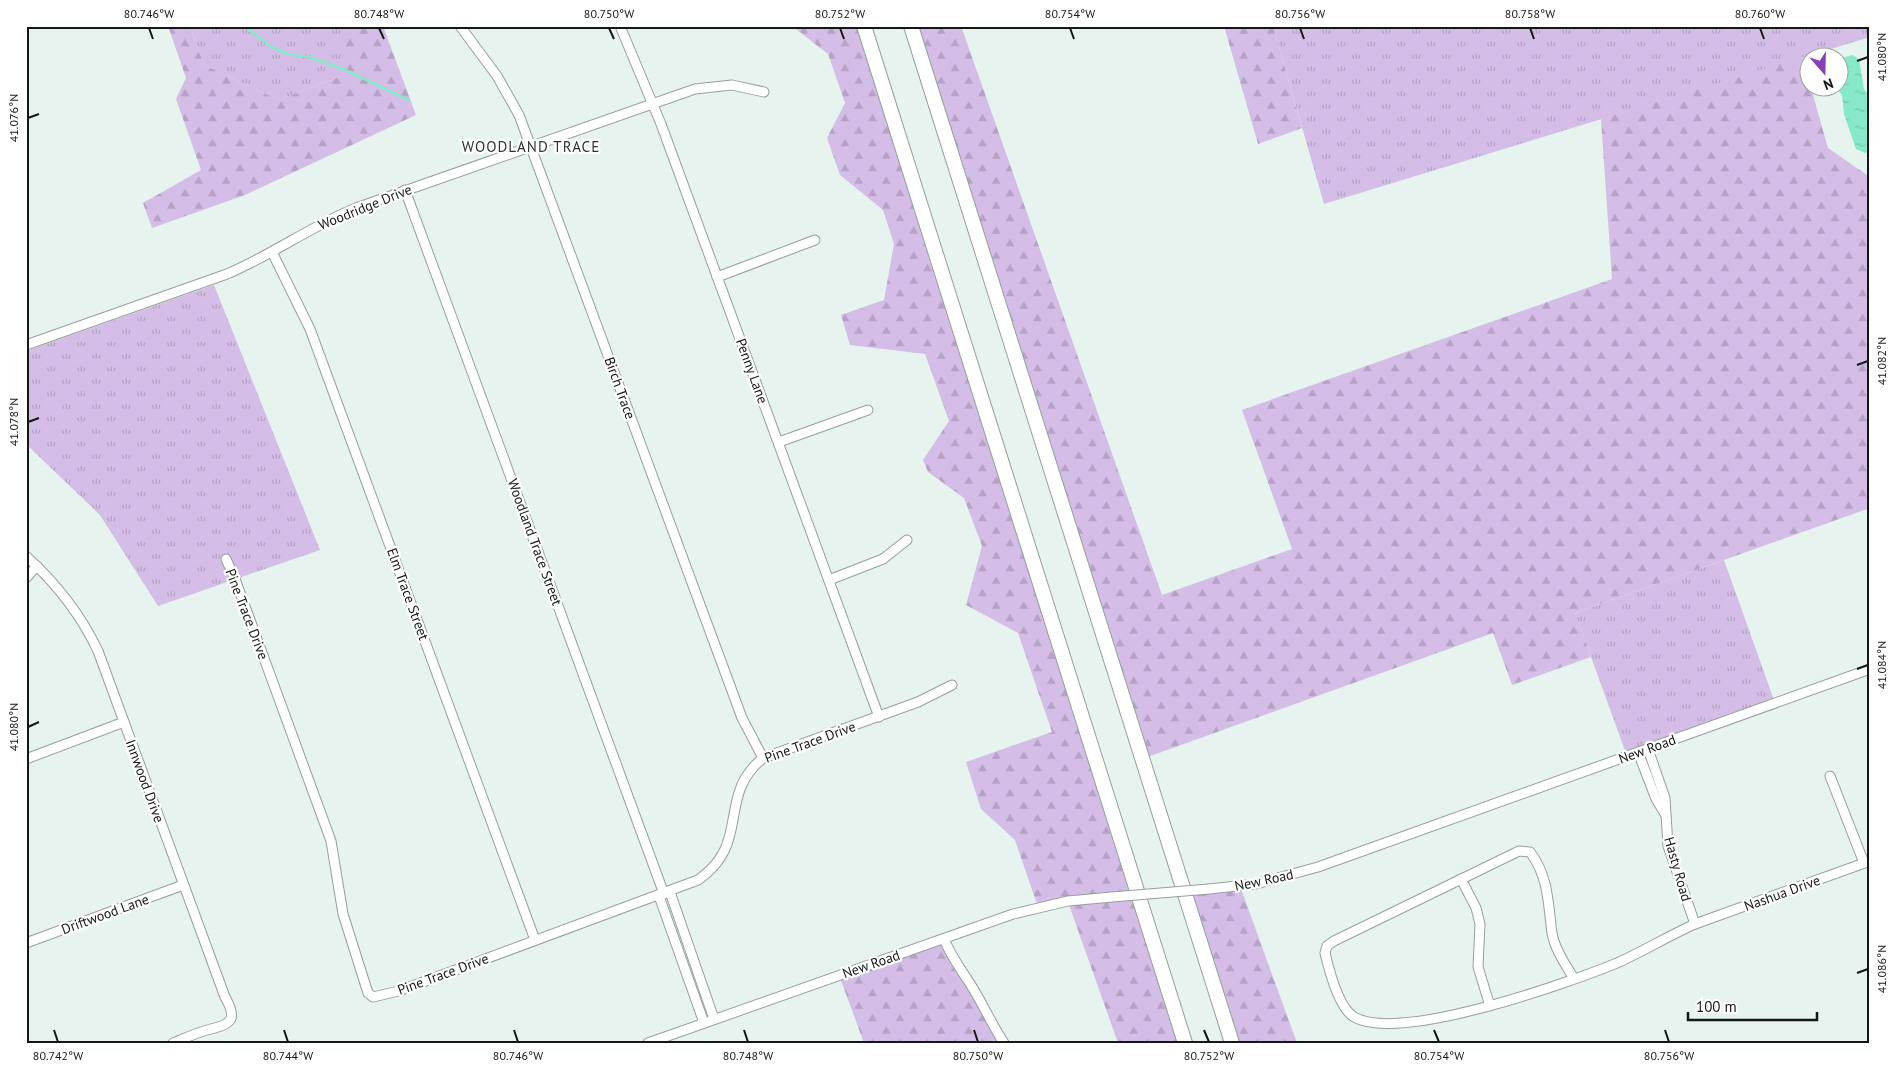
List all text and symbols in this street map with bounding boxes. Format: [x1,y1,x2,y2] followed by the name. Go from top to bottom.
[124,6,174,21] text: 80.746°W
[354,6,404,21] text: 80.748°W
[584,6,634,21] text: 80.750°W
[815,6,865,21] text: 80.752°W
[1045,6,1095,21] text: 80.754°W
[1275,6,1325,21] text: 80.756°W
[1505,6,1555,21] text: 80.758°W
[1735,6,1785,21] text: 80.760°W
[1874,33,1889,81] text: 41.080°N
[1798,48,1848,98] north arrow
[1821,74,1836,94] text: N
[6,94,21,142] text: 41.076°N
[462,137,600,156] district label: WOODLAND TRACE
[316,180,414,234] street label: Woodridge Drive
[732,336,772,406] street label: Penny Lane
[1874,337,1889,385] text: 41.082°N
[600,354,640,422] street label: Birch Trace
[6,398,21,446] text: 41.078°N
[504,476,566,608] street label: Woodland Trace Street
[383,545,433,643] street label: Elm Trace Street
[221,566,273,662] street label: Pine Trace Drive
[1874,641,1889,689] text: 41.084°N
[6,703,21,751] text: 41.080°N
[762,717,858,767] street label: Pine Trace Drive
[1616,730,1678,768] street label: New Road
[122,737,168,825] street label: Innwood Drive
[1660,835,1696,903] street label: Hasty Road
[1233,865,1295,895] street label: New Road
[1742,871,1822,915] street label: Nashua Drive
[59,890,151,938] street label: Driftwood Lane
[1874,945,1889,993] text: 41.086°N
[840,946,902,982] street label: New Road
[395,949,491,999] street label: Pine Trace Drive
[1688,989,1817,1021] scale bar
[1696,997,1737,1016] text: 100 m
[33,1048,83,1063] text: 80.742°W
[263,1048,313,1063] text: 80.744°W
[493,1048,543,1063] text: 80.746°W
[723,1048,773,1063] text: 80.748°W
[953,1048,1003,1063] text: 80.750°W
[1184,1048,1234,1063] text: 80.752°W
[1414,1048,1464,1063] text: 80.754°W
[1644,1048,1694,1063] text: 80.756°W

